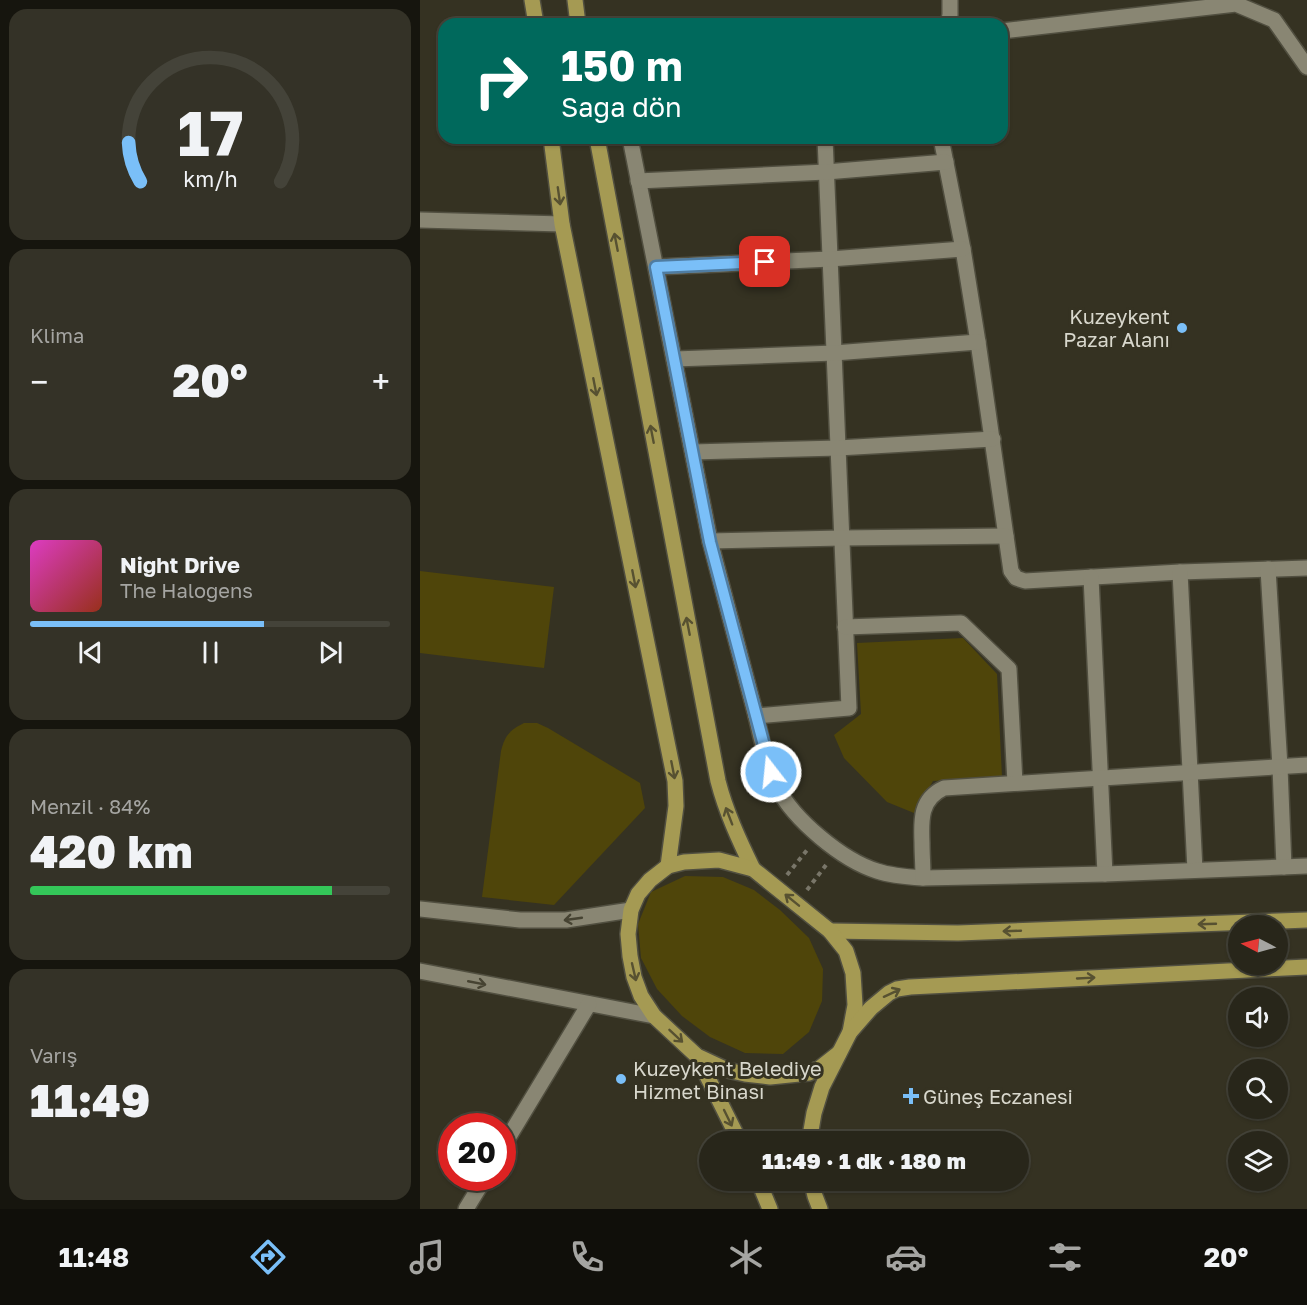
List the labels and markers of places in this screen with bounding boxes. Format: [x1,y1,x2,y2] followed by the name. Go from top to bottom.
[739,236,790,287] pin
[1063,304,1170,351] place label: Kuzeykent Pazar Alanı
[1175,321,1189,335] marker: Kuzeykent Pazar Alanı
[633,1056,822,1103] place label: Kuzeykent Belediye Hizmet Binası
[614,1072,628,1086] marker: Kuzeykent Belediye Hizmet Binası
[923,1084,1073,1108] place label: Güneş Eczanesi
[904,1089,918,1103] marker: Güneş Eczanesi

